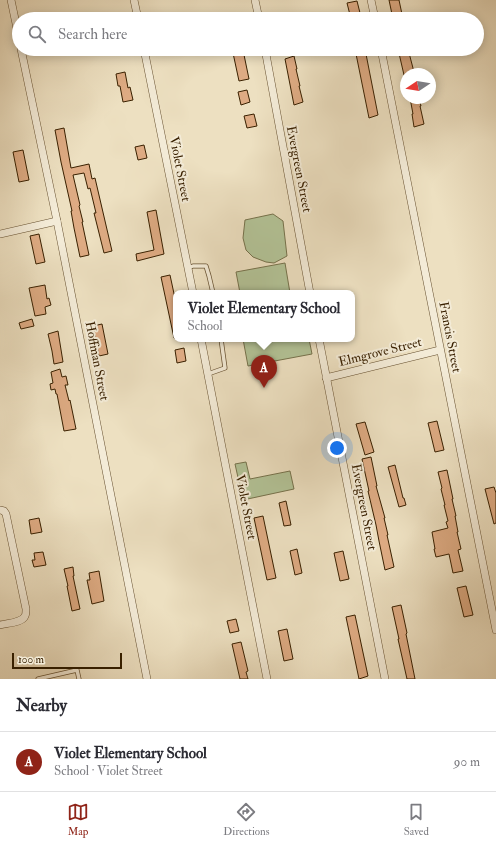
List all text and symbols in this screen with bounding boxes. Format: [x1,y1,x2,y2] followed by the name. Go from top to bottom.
[12,12,484,56] search box
[26,23,48,45] icon: search
[58,25,127,44] text: Search here
[400,68,436,104] north arrow
[283,124,315,214] street label: Evergreen Street
[166,135,194,203] street label: Violet Street
[173,290,355,342] popup
[188,299,340,318] text: Violet Elementary School
[435,300,465,374] street label: Francis Street
[188,318,223,334] text: School
[81,320,113,402] street label: Hoffman Street
[337,334,423,370] street label: Elmgrove Street
[251,355,277,388] pin: A
[327,438,347,458] your location
[348,462,380,552] street label: Evergreen Street
[232,473,260,541] street label: Violet Street
[12,651,122,670] scale bar
[18,653,44,666] text: 100 m
[16,695,67,716] text: Nearby
[54,744,207,763] text: Violet Elementary School
[25,754,33,770] text: A
[454,754,480,770] text: 90 m
[54,763,163,779] text: School · Violet Street
[67,801,89,838] tab: Map
[223,801,270,838] tab: Directions
[404,801,429,838] tab: Saved

